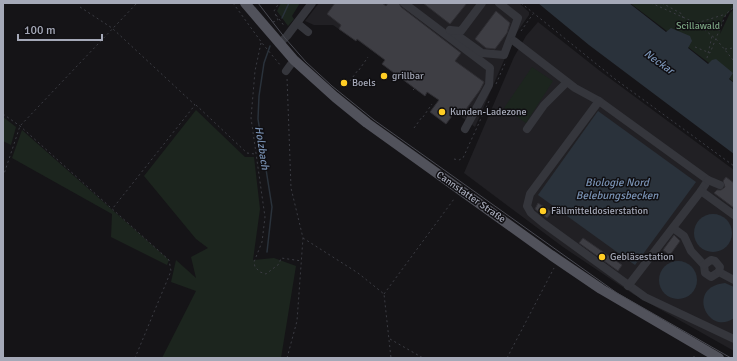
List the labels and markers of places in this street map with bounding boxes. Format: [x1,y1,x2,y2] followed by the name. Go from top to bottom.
[392,70,424,82] place label: grillbar
[379,71,389,81] marker: grillbar
[352,77,376,89] place label: Boels
[339,78,349,88] marker: Boels
[450,106,526,118] place label: Kunden-Ladezone
[437,107,447,117] marker: Kunden-Ladezone
[551,205,648,217] place label: Fällmitteldosierstation
[538,206,548,216] marker: Fällmitteldosierstation
[610,251,674,263] place label: Gebläsestation
[597,252,607,262] marker: Gebläsestation

